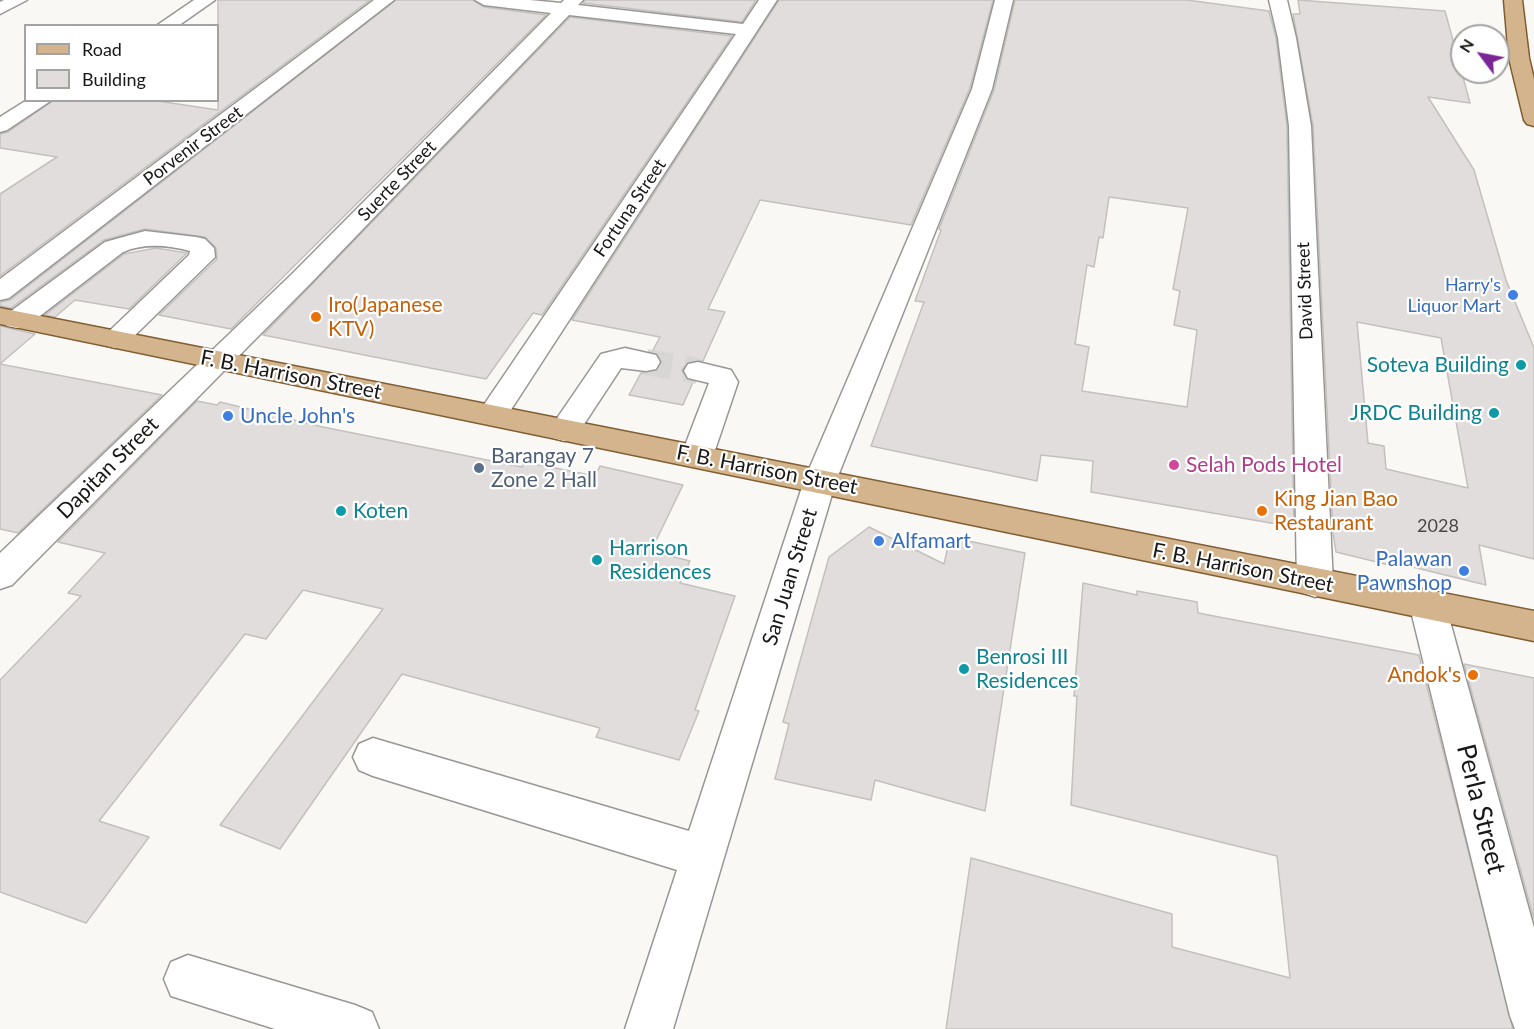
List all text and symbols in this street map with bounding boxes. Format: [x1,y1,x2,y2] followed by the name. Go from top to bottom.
[24,24,219,102] legend
[1450,24,1510,84] north arrow
[1455,35,1477,56] text: N
[82,38,122,60] text: Road
[82,68,146,90] text: Building
[139,102,247,190] street label: Porvenir Street
[353,136,441,226] street label: Suerte Street
[589,155,671,261] street label: Fortuna Street
[1292,242,1318,340] street label: David Street
[1408,274,1501,316] place label: Harry's Liquor Mart
[1506,288,1520,302] marker: Harry's Liquor Mart
[328,292,443,342] place label: Iro(Japanese KTV)
[309,310,323,324] marker: Iro(Japanese KTV)
[198,345,384,405] street label: F. B. Harrison Street
[1367,352,1509,378] place label: Soteva Building
[1514,358,1528,372] marker: Soteva Building
[1350,400,1482,426] place label: JRDC Building
[240,403,355,429] place label: Uncle John's
[1487,406,1501,420] marker: JRDC Building
[221,409,235,423] marker: Uncle John's
[52,412,164,524] street label: Dapitan Street
[674,440,860,500] street label: F. B. Harrison Street
[491,443,597,493] place label: Barangay 7 Zone 2 Hall
[1186,452,1342,478] place label: Selah Pods Hotel
[1167,458,1181,472] marker: Selah Pods Hotel
[472,461,486,475] marker: Barangay 7 Zone 2 Hall
[1274,486,1398,536] place label: King Jian Bao Restaurant
[353,498,408,524] place label: Koten
[334,504,348,518] marker: Koten
[1255,504,1269,518] marker: King Jian Bao Restaurant
[757,505,823,649] street label: San Juan Street
[1417,515,1459,537] house number: 2028
[891,528,971,554] place label: Alfamart
[872,534,886,548] marker: Alfamart
[609,535,711,585] place label: Harrison Residences
[1150,538,1336,598] street label: F. B. Harrison Street
[1357,546,1452,596] place label: Palawan Pawnshop
[590,553,604,567] marker: Harrison Residences
[1457,564,1471,578] marker: Palawan Pawnshop
[976,644,1078,694] place label: Benrosi III Residences
[957,662,971,676] marker: Benrosi III Residences
[1388,662,1461,688] place label: Andok's
[1466,668,1480,682] marker: Andok's
[1450,741,1512,877] street label: Perla Street

